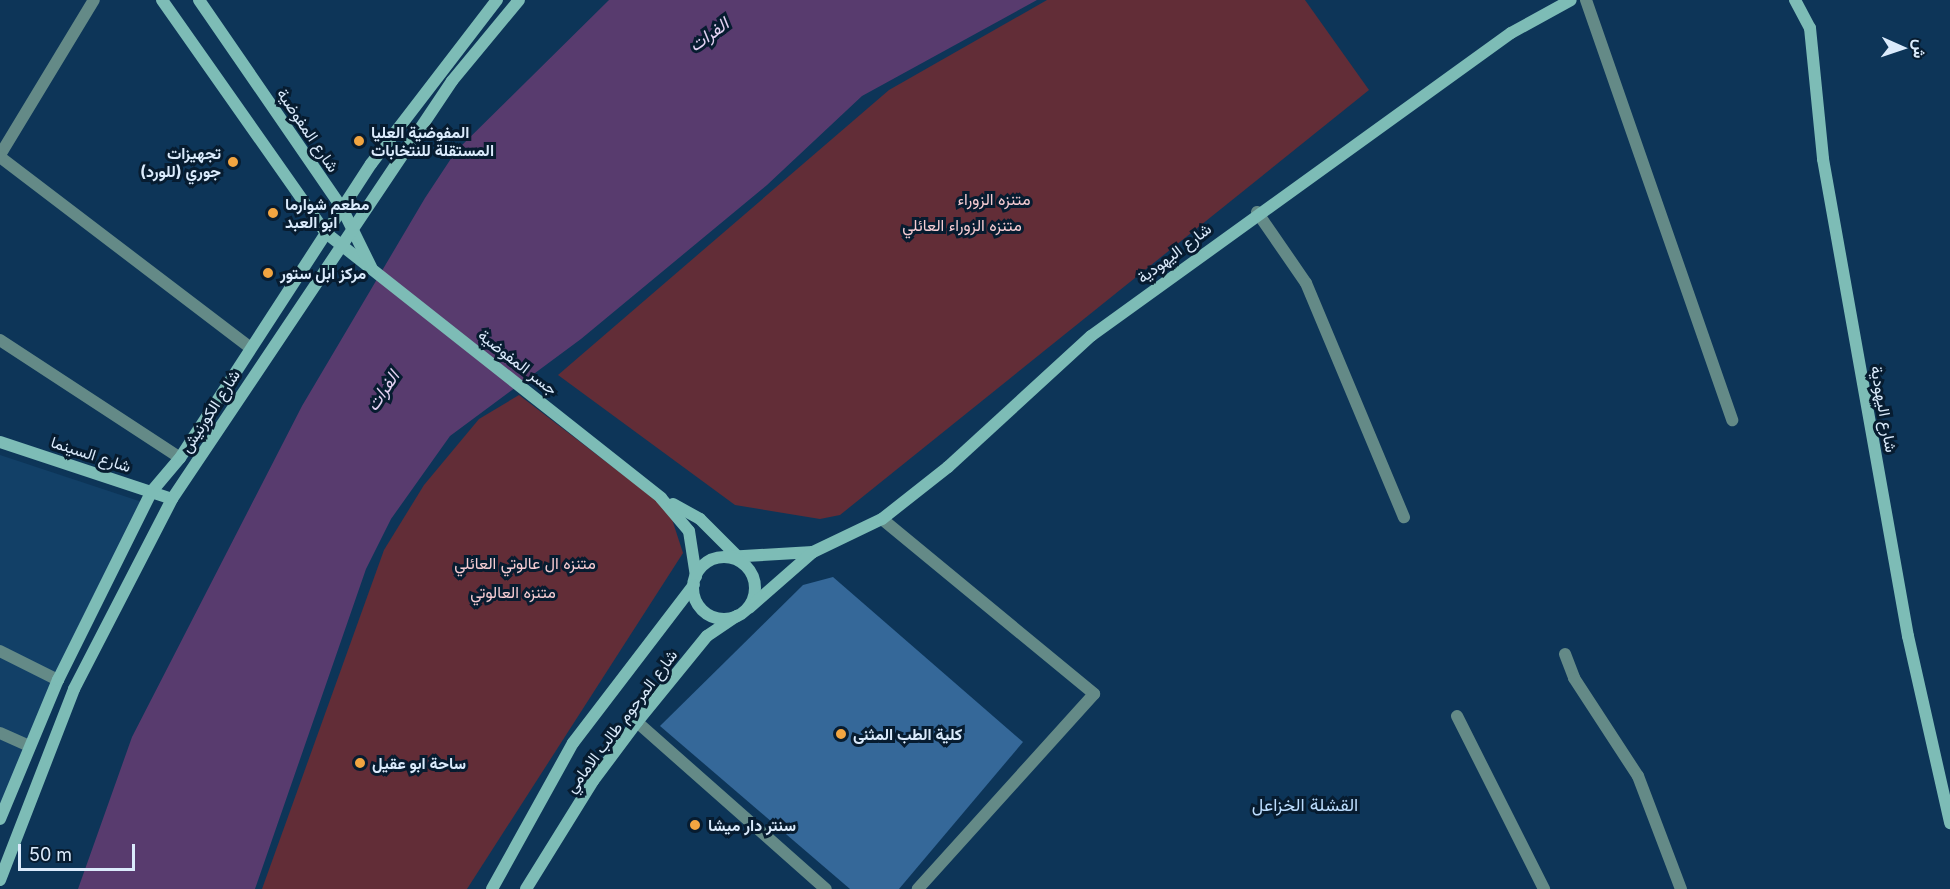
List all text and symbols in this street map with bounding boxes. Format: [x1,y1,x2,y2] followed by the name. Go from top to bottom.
[685,13,733,57] water label: الفرات
[1872,18,1932,78] north arrow
[1909,39,1930,59] text: ش
[273,85,343,175] street label: شارع المفوضية
[371,122,494,160] place label: المفوضية العليا المستقلة للنتخابات
[352,134,366,148] marker: المفوضية العليا المستقلة للنتخابات
[140,143,221,181] place label: تجهيزات جوري (للورد)
[226,155,240,169] marker: تجهيزات جوري (للورد)
[958,189,1030,209] park label: متنزه الزوراء
[285,194,370,232] place label: مطعم شوارما ابو العبد
[266,206,280,220] marker: مطعم شوارما ابو العبد
[902,215,1022,235] park label: متنزه الزوراء العائلي
[1133,219,1215,287] street label: شارع اليهودية
[280,263,366,283] place label: مركز ابل ستور
[261,266,275,280] marker: مركز ابل ستور
[475,325,561,399] street label: جسر المفوضية
[1867,364,1901,454] street label: شارع اليهودية
[176,366,244,456] street label: شارع الكورنيش
[362,367,404,415] water label: الفرات
[49,432,133,476] street label: شارع السينما
[454,553,596,573] park label: متنزه ال عالوتي العائلي
[470,582,556,602] park label: متنزه العالوتي
[561,646,681,796] street label: شارع المرحوم طالب الامامي
[853,724,962,744] place label: كلية الطب المثنى
[834,727,848,741] marker: كلية الطب المثنى
[372,753,466,773] place label: ساحة ابو عقيل
[353,756,367,770] marker: ساحة ابو عقيل
[1252,794,1358,816] district label: القشلة الخزاعل
[708,815,796,835] place label: سنتر دار ميشا
[686,816,704,834] marker: سنتر دار ميشا
[21,832,138,870] scale bar
[29,844,72,865] text: 50 m

